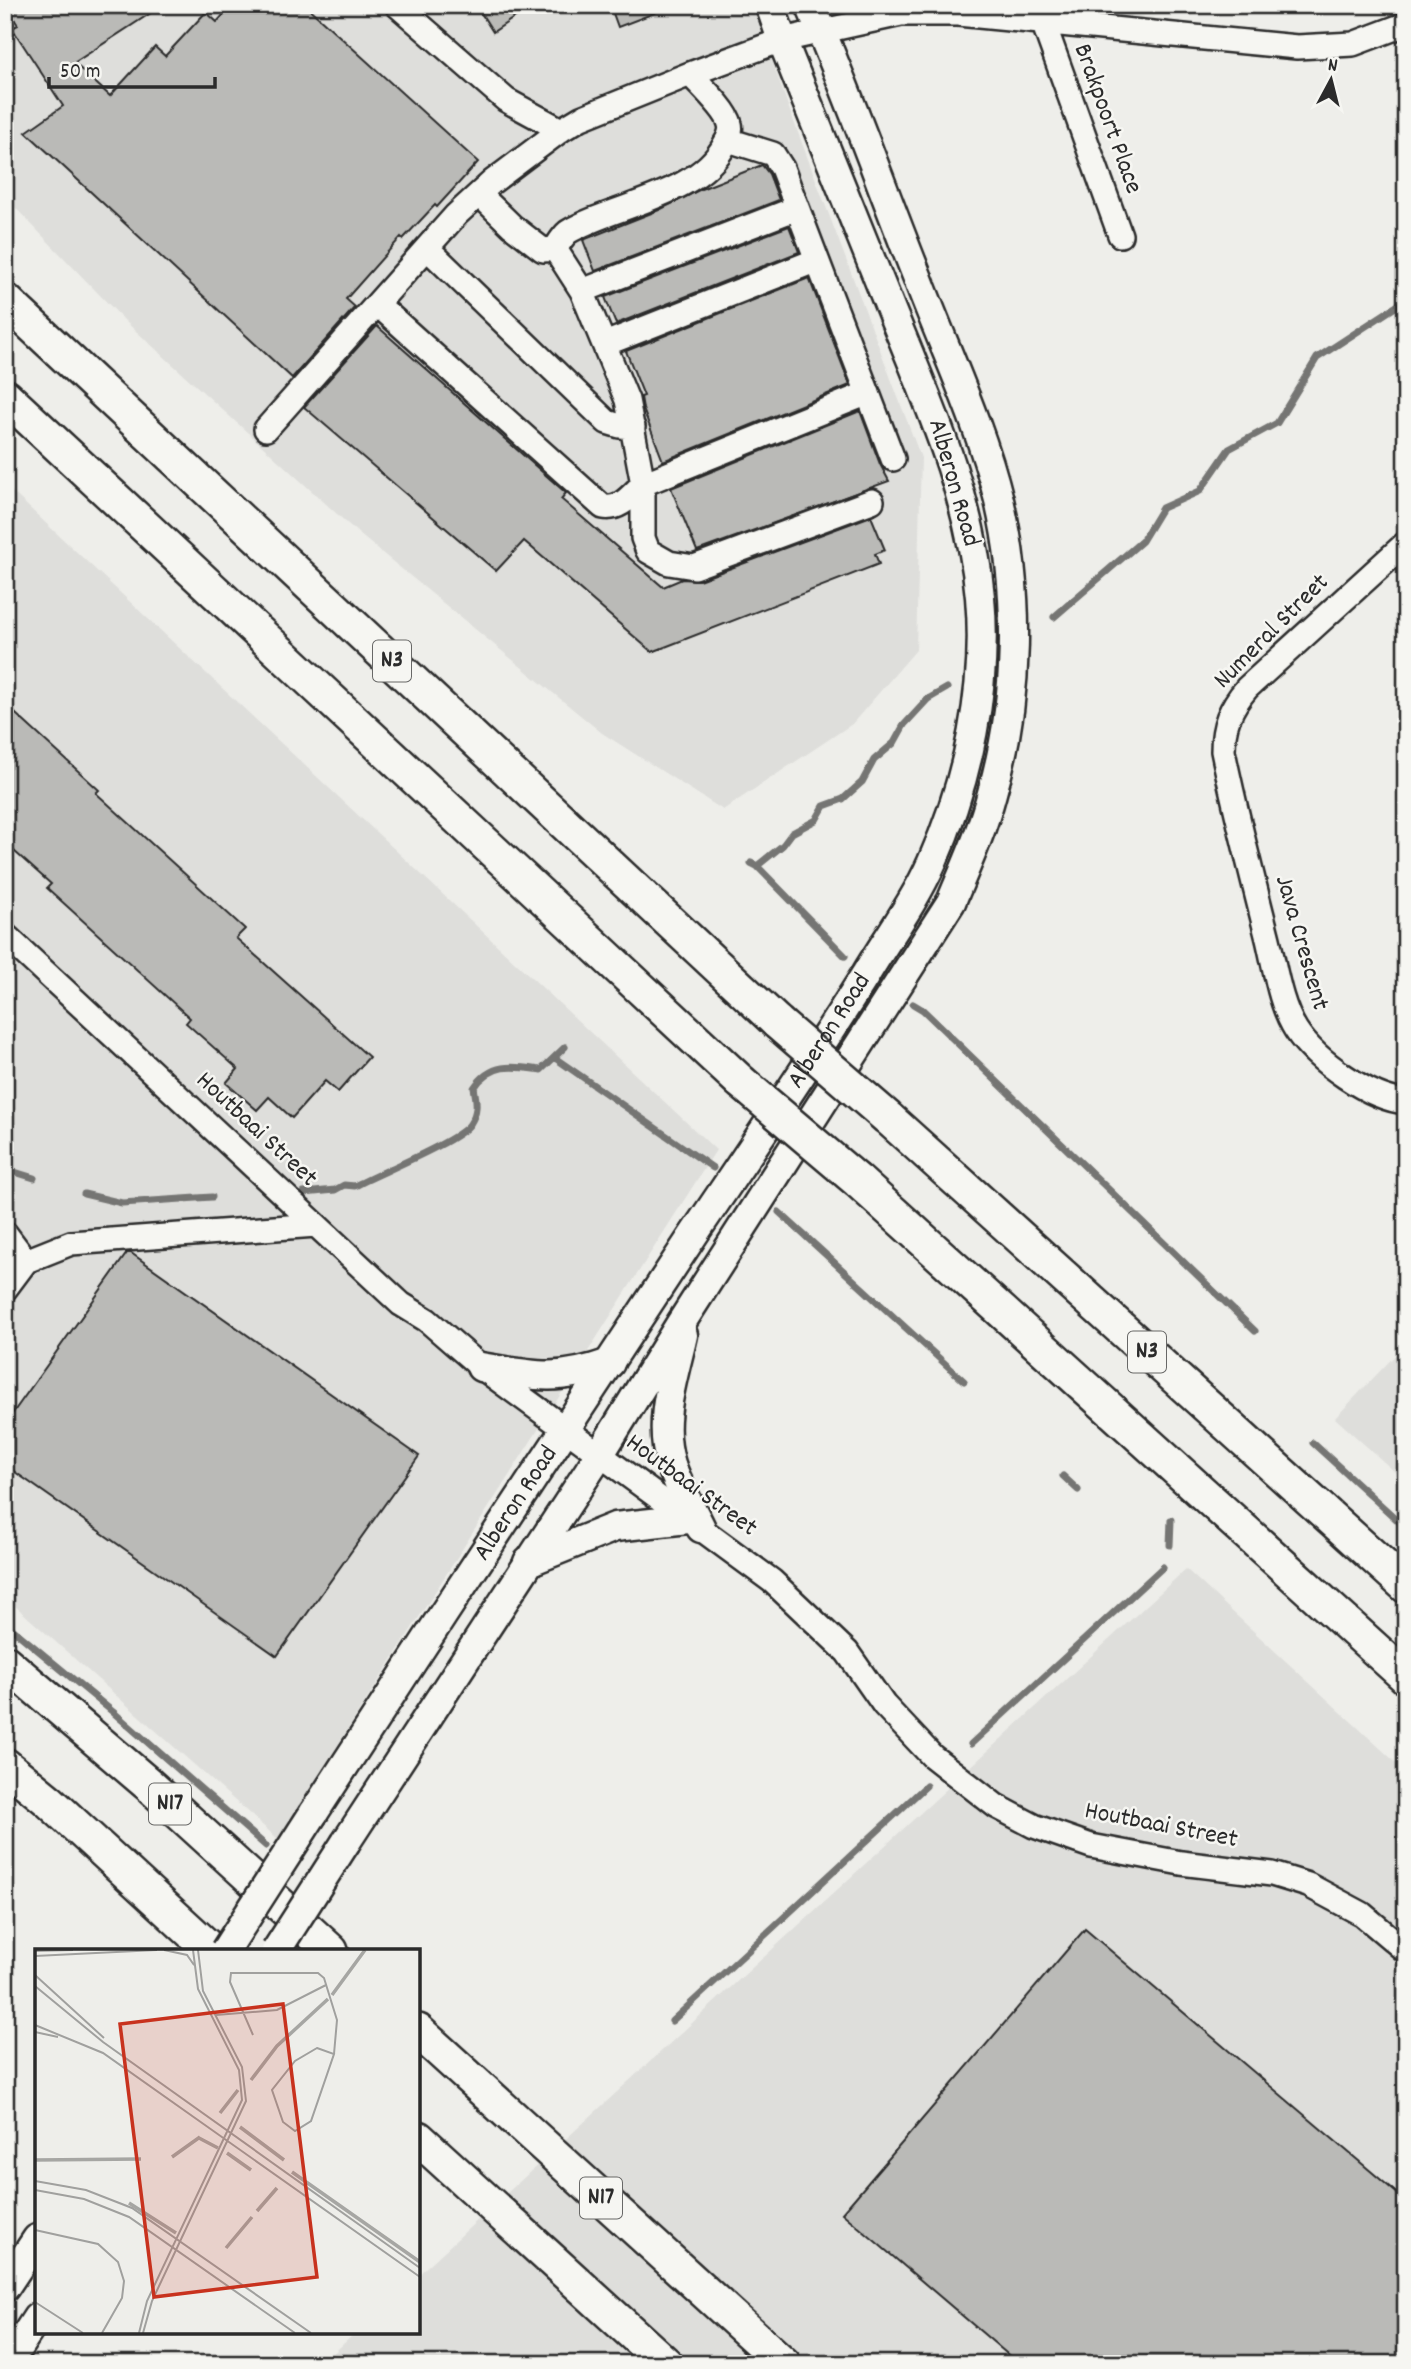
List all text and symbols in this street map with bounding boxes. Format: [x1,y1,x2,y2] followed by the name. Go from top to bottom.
[1063,39,1151,199] street label: Brakpoort Place
[49,46,215,90] scale bar
[1296,46,1366,116] north arrow
[1326,53,1339,81] text: N
[60,58,100,88] text: 50 m
[917,415,989,551] street label: Alberon Road
[1206,565,1339,698] street label: Numeral Street
[373,640,411,682] road number: N3
[1264,871,1338,1015] street label: Java Crescent
[778,966,881,1096] street label: Alberon Road
[187,1064,326,1197] street label: Houtbaai Street
[1128,1332,1166,1372] road number: N3
[617,1425,765,1547] street label: Houtbaai Street
[465,1439,567,1568] street label: Alberon Road
[149,1784,191,1825] road number: N17
[1081,1793,1241,1859] street label: Houtbaai Street
[35,1949,420,2334] inset map
[580,2178,622,2218] road number: N17

